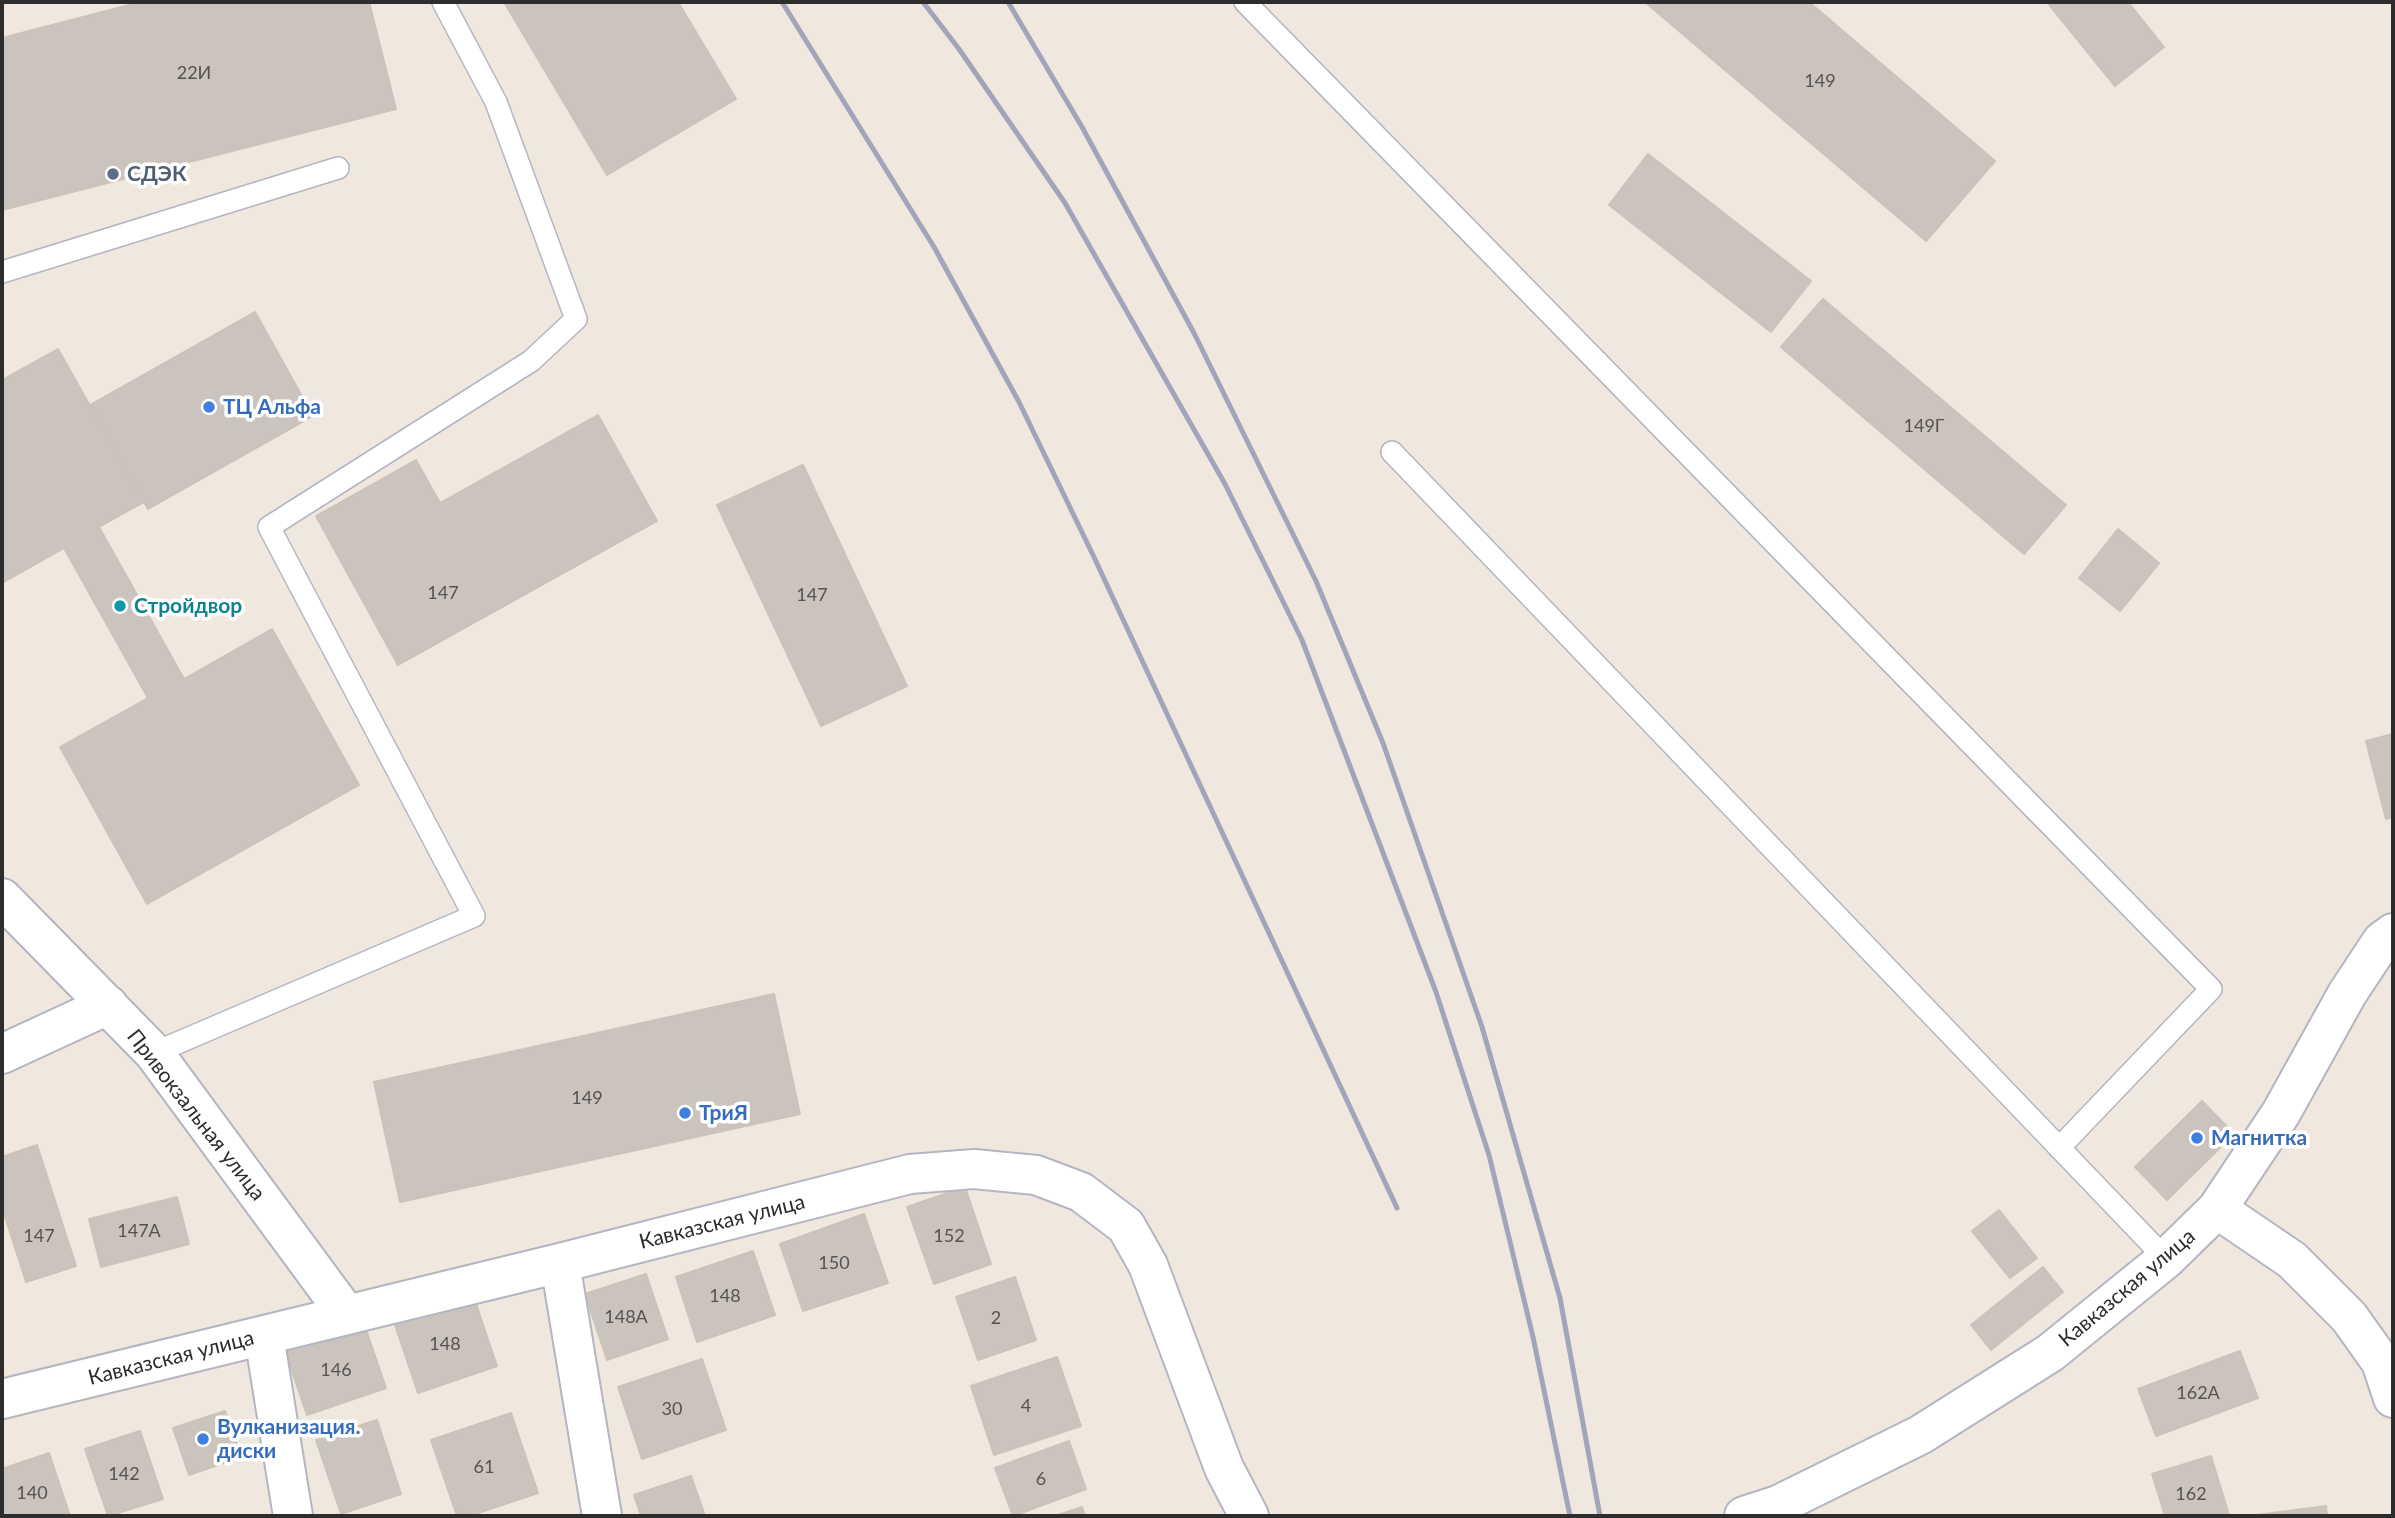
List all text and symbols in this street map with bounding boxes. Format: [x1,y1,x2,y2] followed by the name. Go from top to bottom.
[177,62,211,84] house number: 22И
[1804,70,1836,92] house number: 149
[127,161,187,187] place label: СДЭК
[105,166,121,182] marker: СДЭК
[223,394,321,420] place label: ТЦ Альфа
[201,399,217,415] marker: ТЦ Альфа
[1903,415,1945,437] house number: 149Г
[427,582,459,604] house number: 147
[796,584,828,606] house number: 147
[134,593,242,619] place label: Стройдвор
[112,598,128,614] marker: Стройдвор
[121,1025,271,1205] street label: Привокзальная улица
[571,1087,603,1109] house number: 149
[699,1100,748,1126] place label: ТриЯ
[677,1105,693,1121] marker: ТриЯ
[2211,1125,2307,1151] place label: Магнитка
[2189,1130,2205,1146] marker: Магнитка
[637,1189,807,1255] street label: Кавказская улица
[117,1220,161,1242] house number: 147А
[2054,1224,2200,1352] street label: Кавказская улица
[23,1225,55,1247] house number: 147
[933,1225,965,1247] house number: 152
[818,1252,850,1274] house number: 150
[709,1285,741,1307] house number: 148
[604,1306,648,1328] house number: 148А
[991,1307,1001,1329] house number: 2
[86,1325,256,1391] street label: Кавказская улица
[429,1333,461,1355] house number: 148
[320,1359,352,1381] house number: 146
[2176,1382,2220,1404] house number: 162А
[1021,1395,1031,1417] house number: 4
[662,1398,682,1420] house number: 30
[217,1414,360,1464] place label: Вулканизация. диски
[195,1431,211,1447] marker: Вулканизация. диски
[474,1456,494,1478] house number: 61
[108,1463,140,1485] house number: 142
[1036,1468,1046,1490] house number: 6
[16,1482,48,1504] house number: 140
[2175,1483,2207,1505] house number: 162

